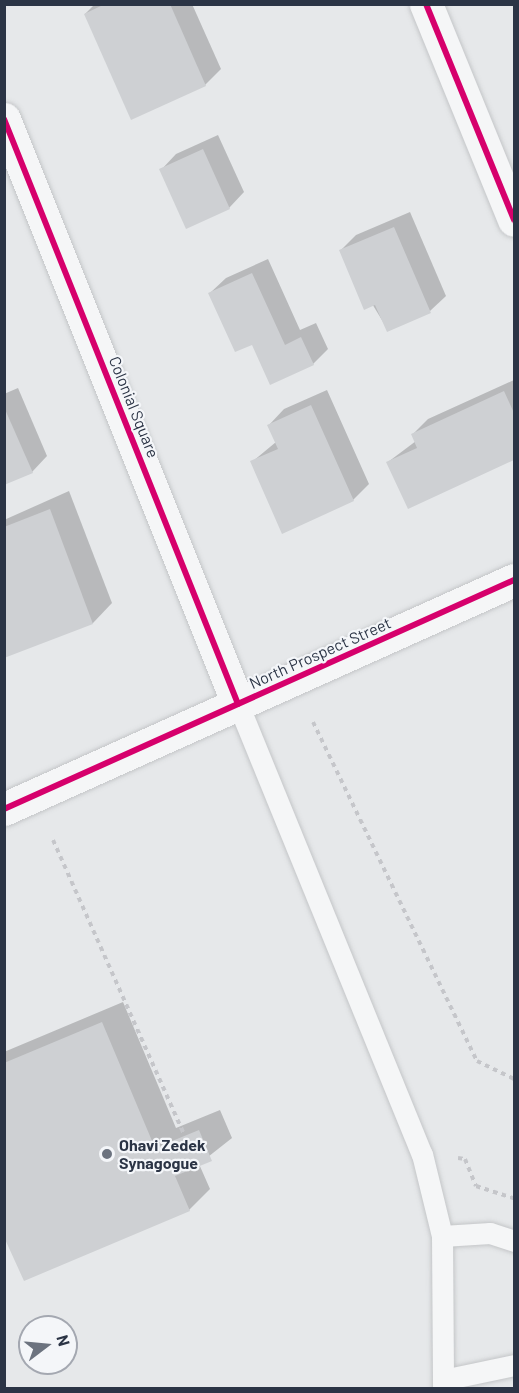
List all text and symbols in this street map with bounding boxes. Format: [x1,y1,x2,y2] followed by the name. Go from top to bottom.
[105,353,163,461] street label: Colonial Square
[246,613,394,693] street label: North Prospect Street
[119,1135,205,1173] place label: Ohavi Zedek Synagogue
[100,1147,114,1161] marker: Ohavi Zedek Synagogue
[18,1315,78,1375] north arrow
[53,1333,74,1348] text: N

